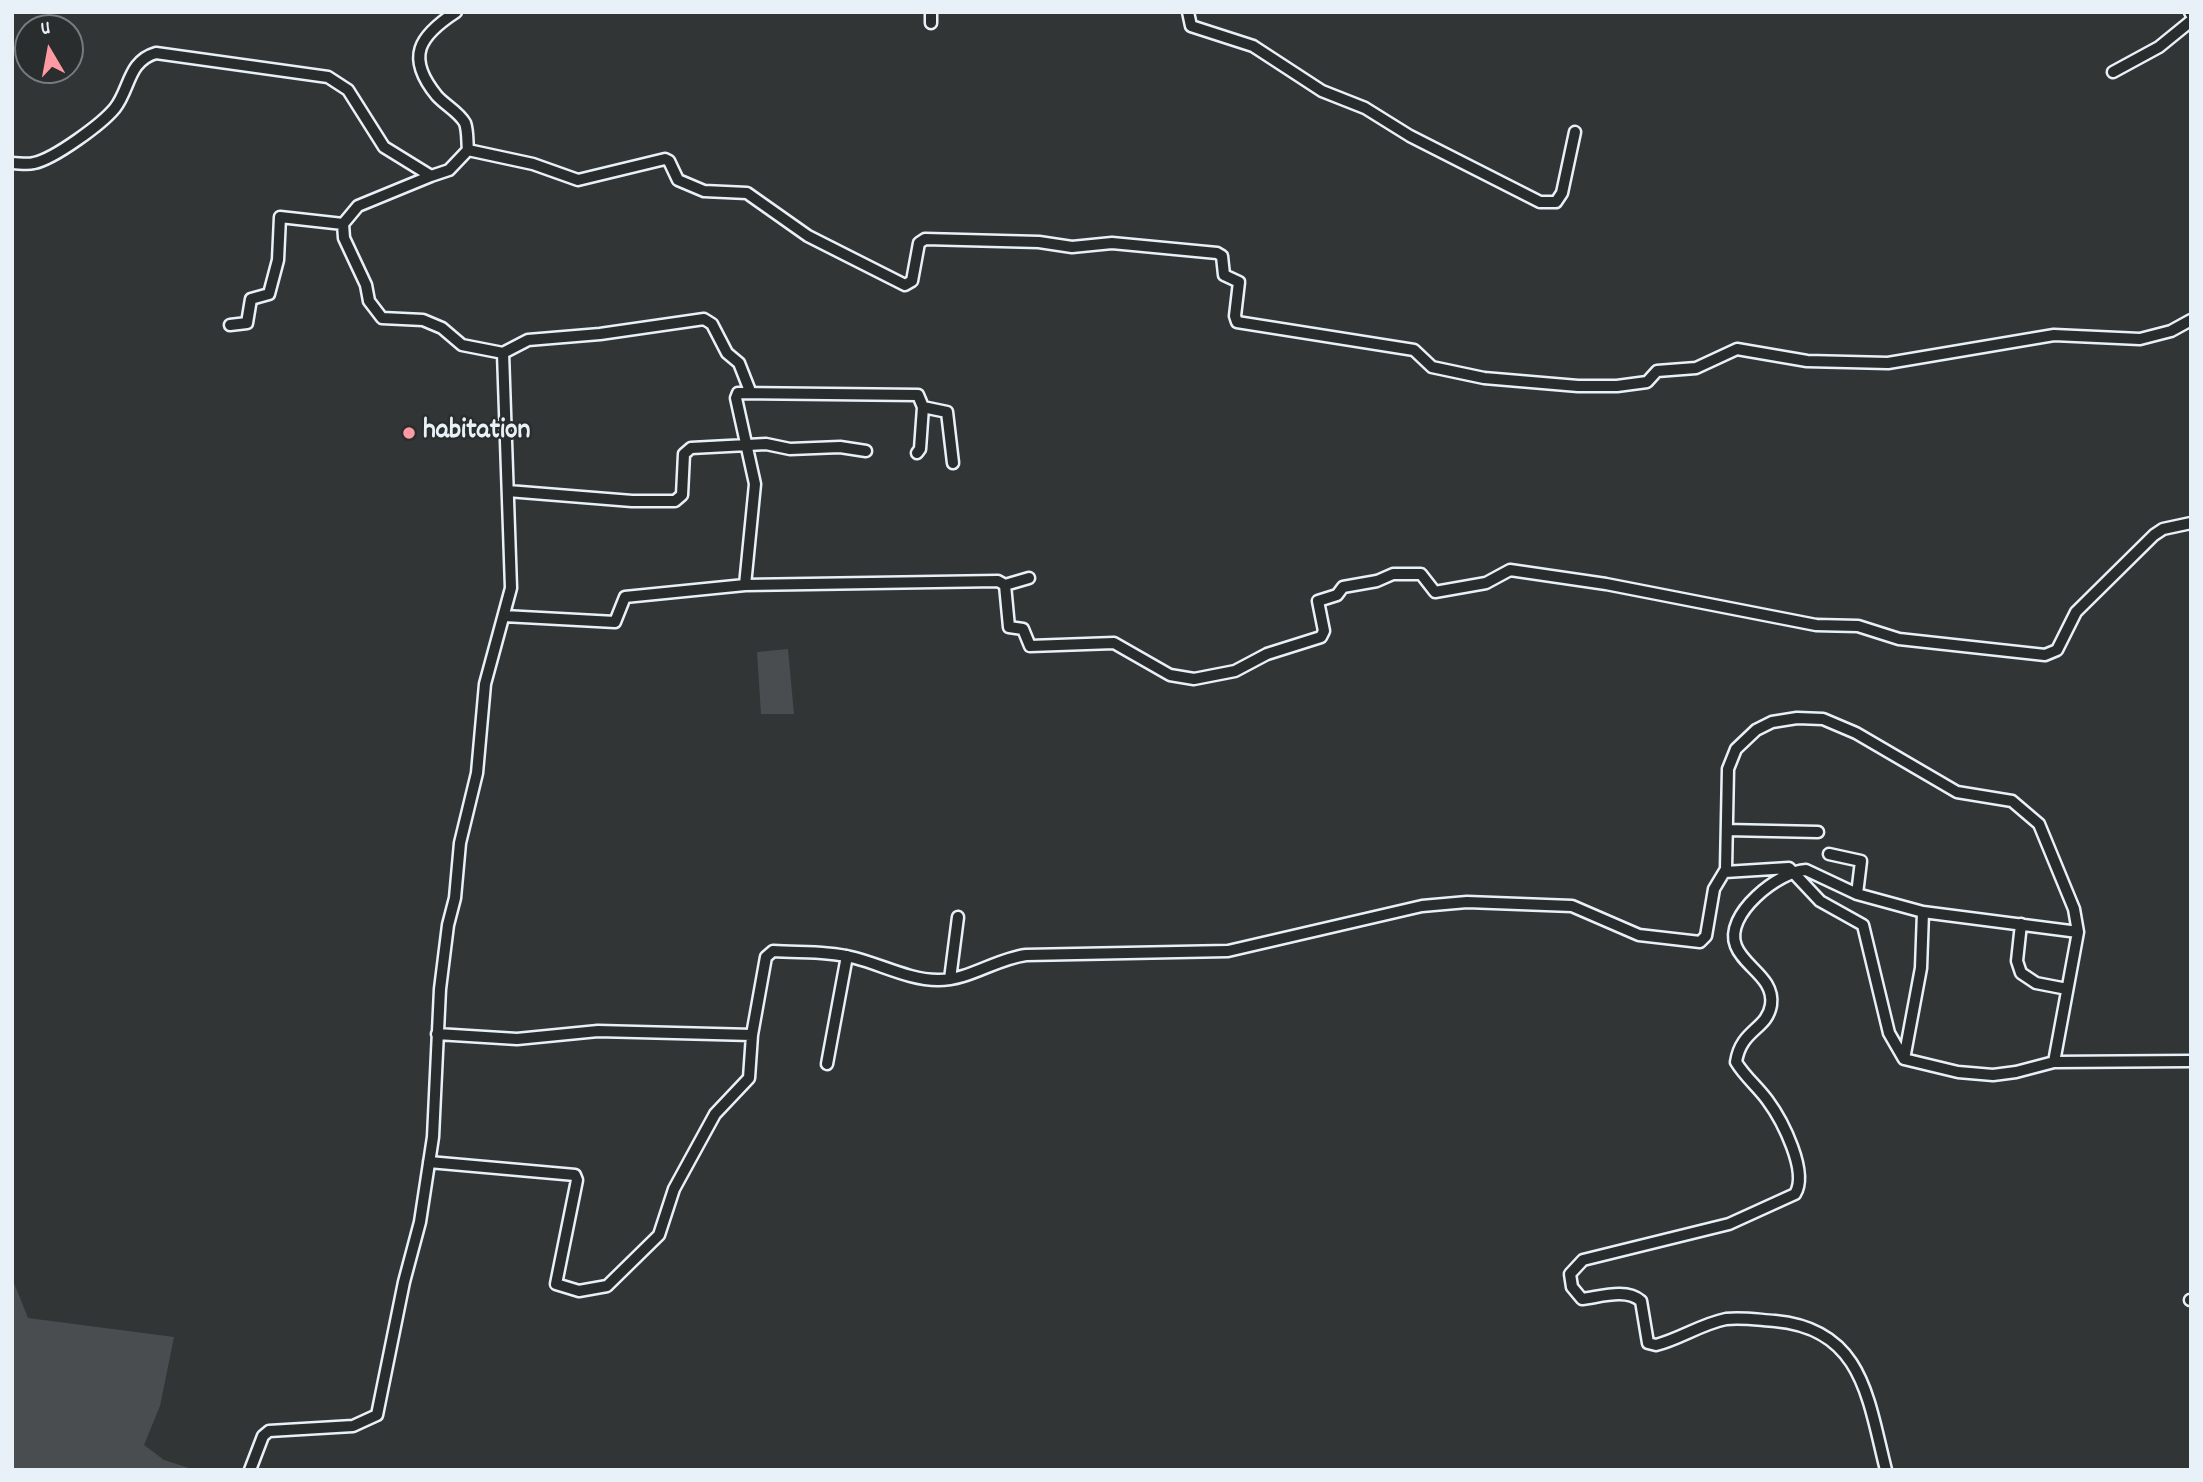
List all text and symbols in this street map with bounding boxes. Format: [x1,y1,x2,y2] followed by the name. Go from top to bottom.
[14,14,84,84] north arrow
[39,16,52,44] text: U
[423,416,531,450] place label: habitation
[401,425,417,441] marker: habitation

